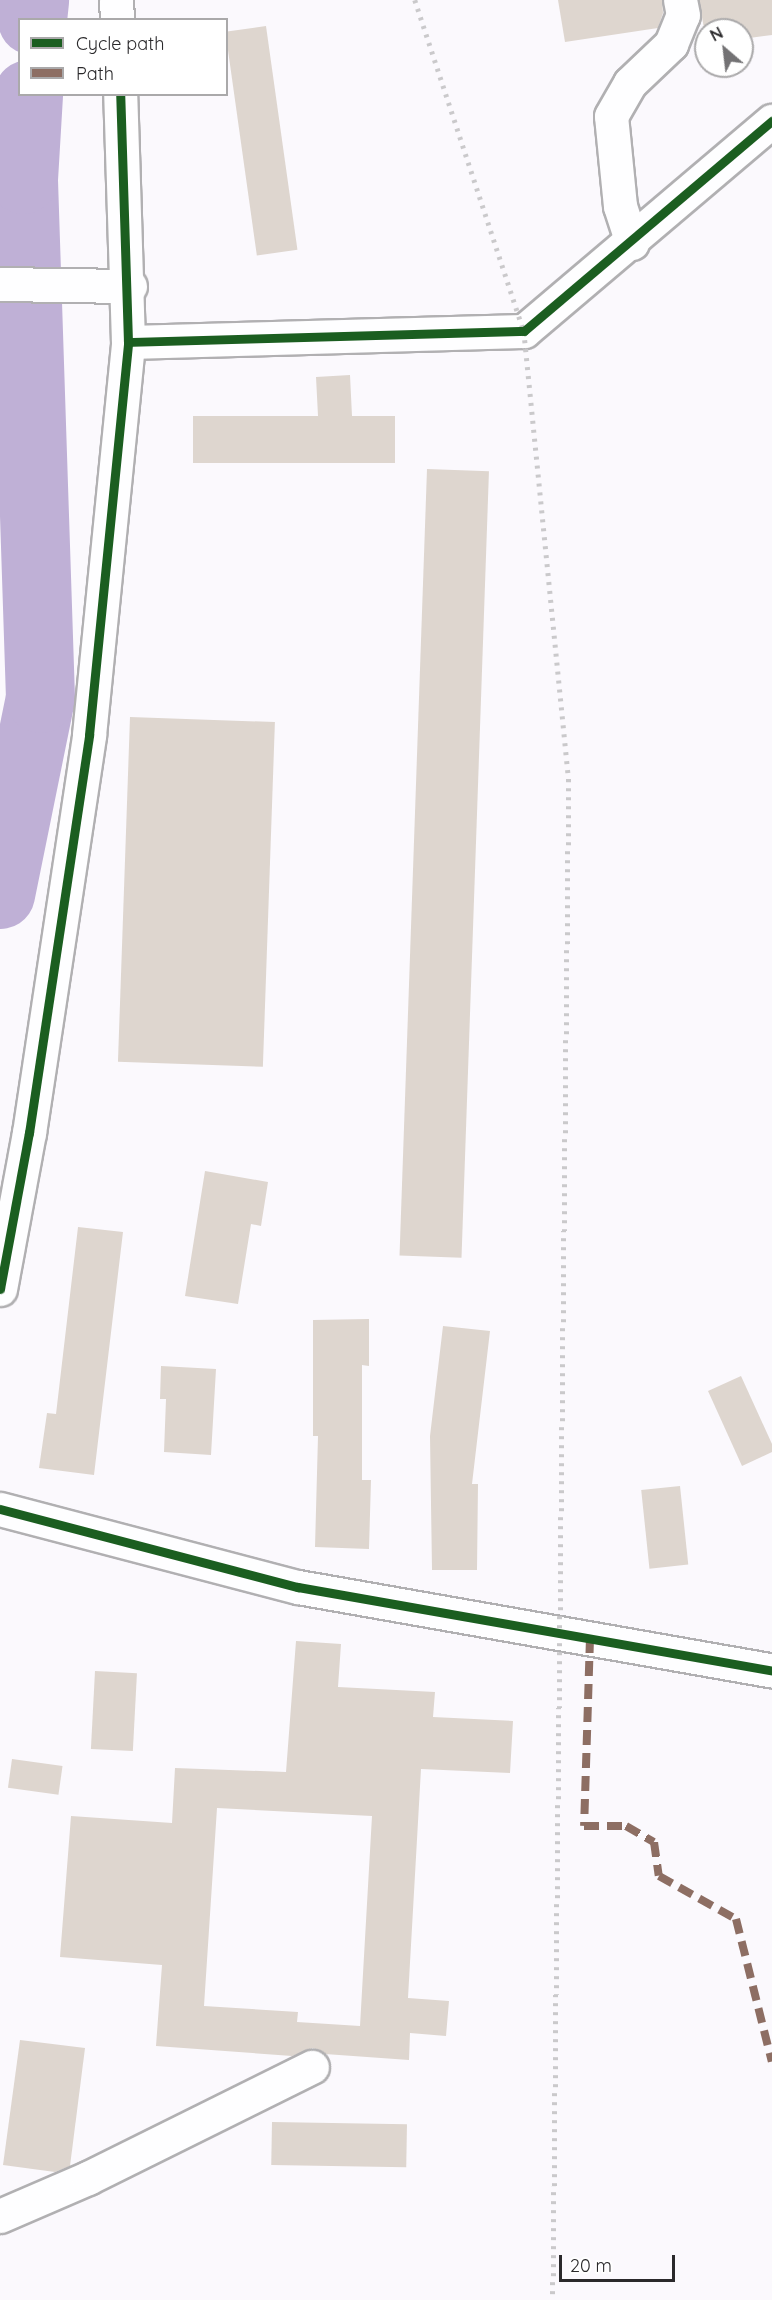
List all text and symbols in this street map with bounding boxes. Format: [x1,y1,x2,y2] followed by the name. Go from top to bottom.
[18,18,228,96] legend
[694,18,754,78] north arrow
[707,22,726,45] text: N
[76,32,164,55] text: Cycle path
[76,62,114,85] text: Path
[562,2243,678,2281] scale bar
[570,2254,612,2277] text: 20 m

